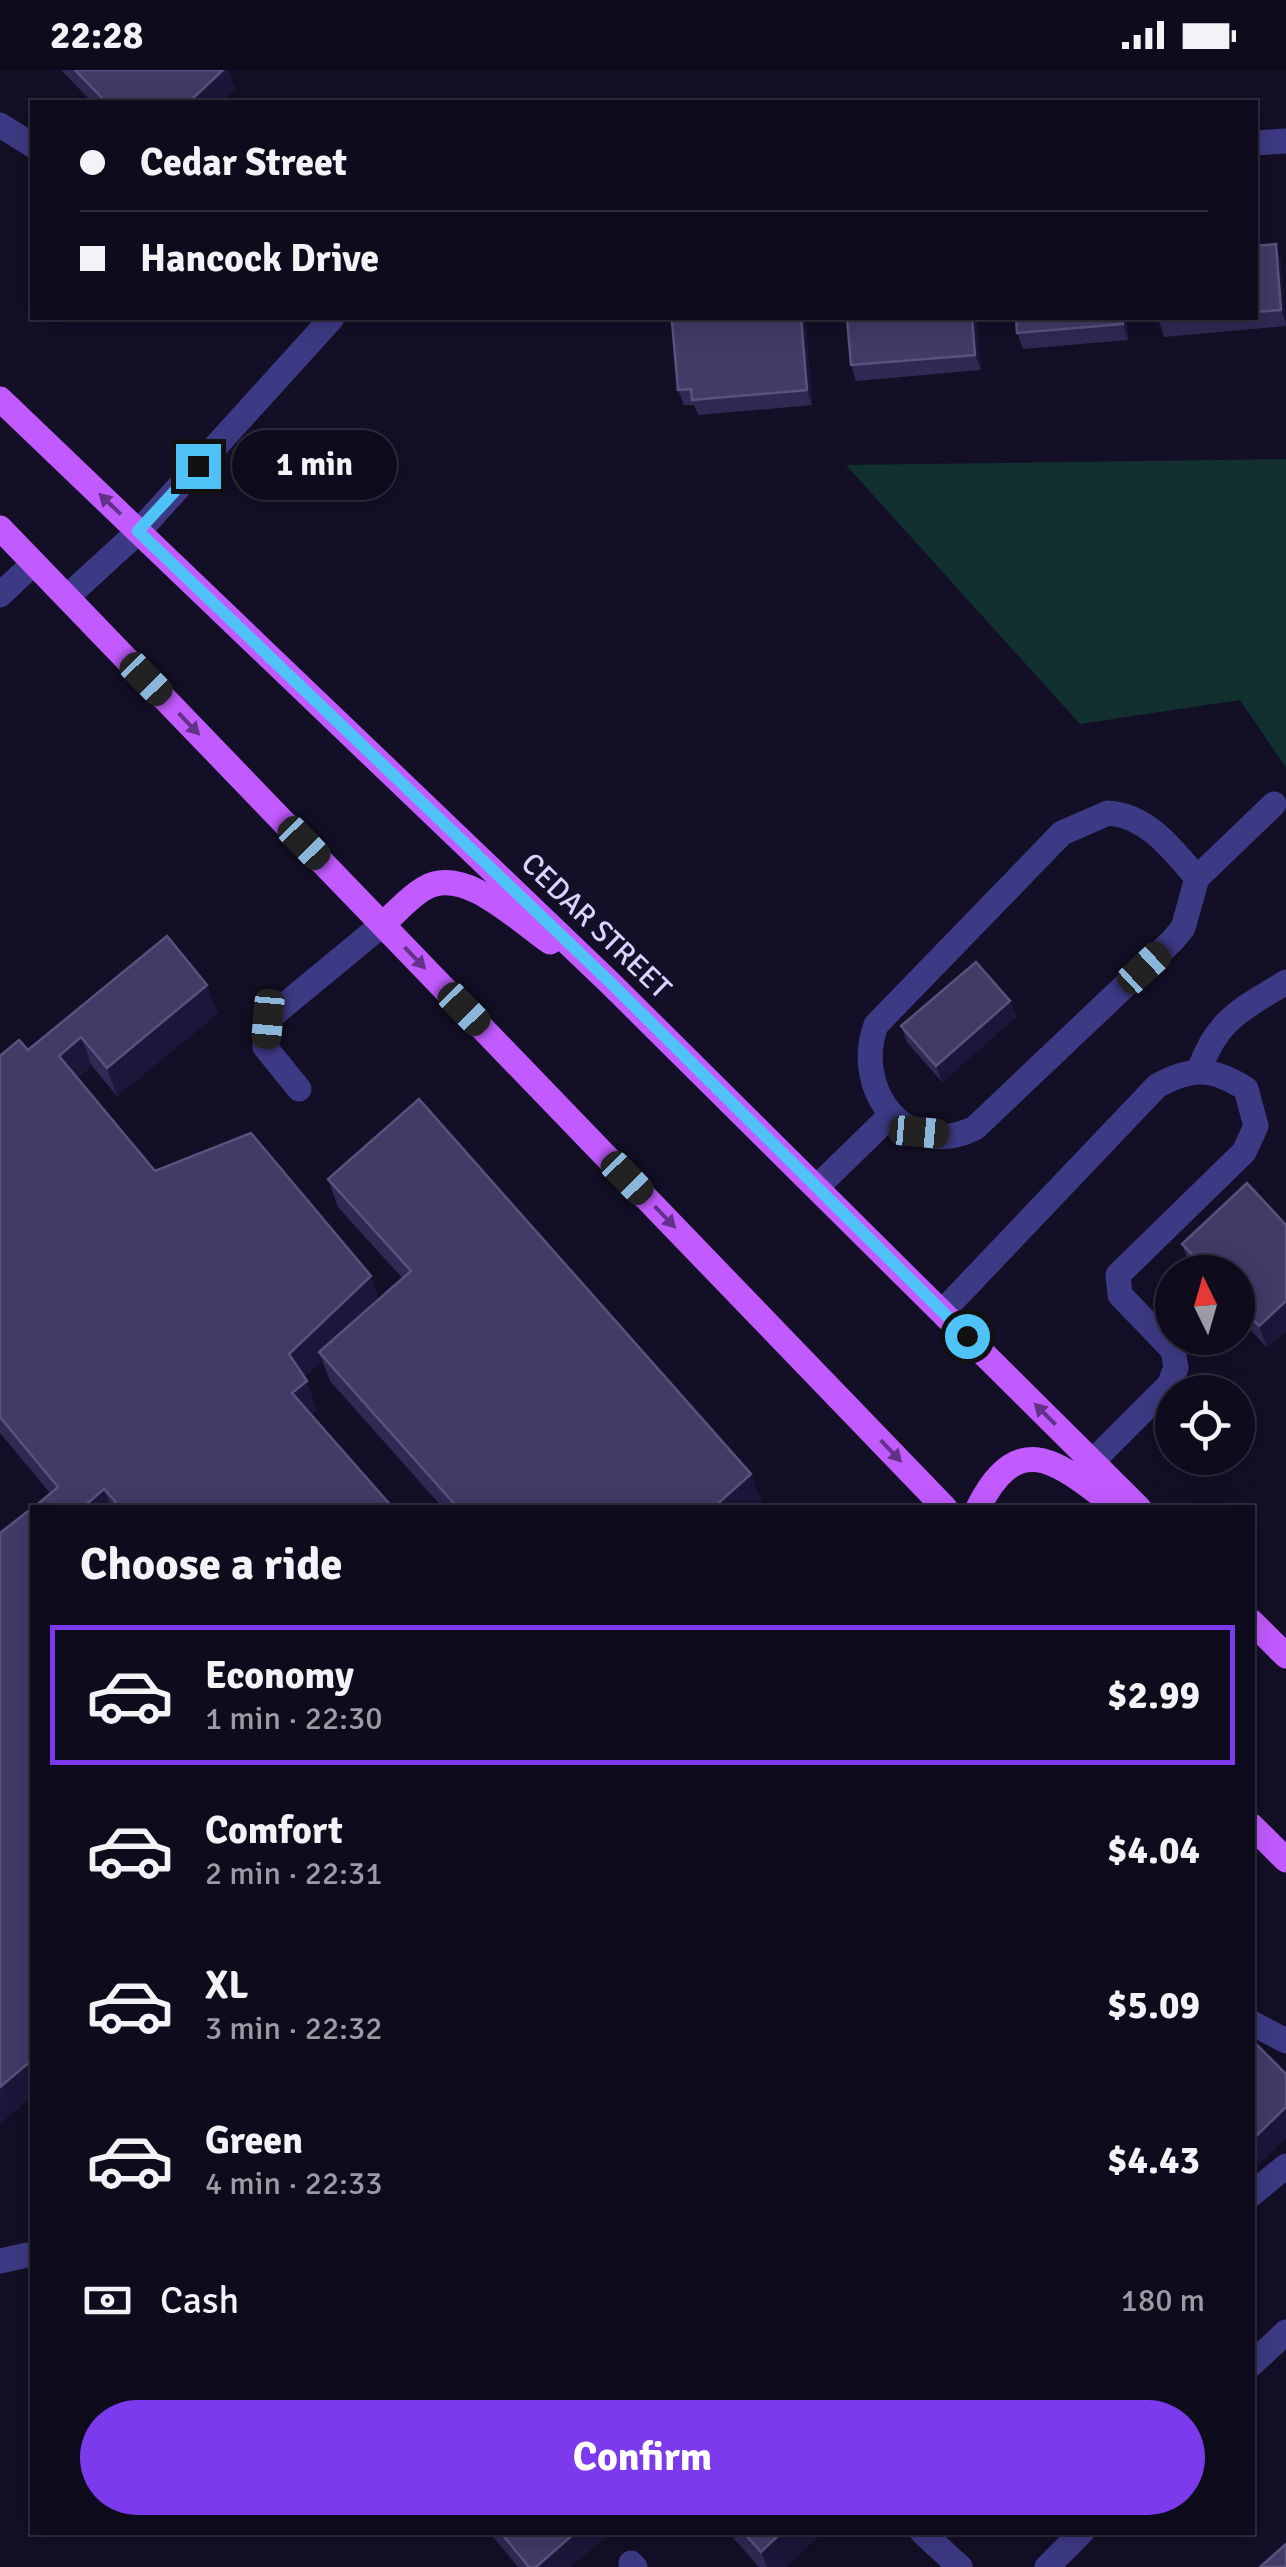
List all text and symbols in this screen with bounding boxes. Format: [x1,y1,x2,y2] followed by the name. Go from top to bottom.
[50,12,143,59] text: 22:28
[140,139,347,186] text: Cedar Street
[140,235,379,282] text: Hancock Drive
[233,431,398,501] callout: 1 min
[176,444,221,489] route end
[276,445,353,484] text: 1 min
[99,493,123,516] one-way arrow
[114,647,178,711] car
[178,712,201,736] one-way arrow
[272,811,336,875] car
[513,845,679,1007] street label: CEDAR STREET
[1112,937,1176,999] car
[403,945,426,969] one-way arrow
[432,977,496,1041] car
[250,988,286,1050] car
[888,1114,950,1150] car
[595,1146,659,1210] car
[653,1205,676,1229] one-way arrow
[1155,1255,1255,1355] north arrow
[1155,1255,1255,1475] map controls
[945,1314,990,1359] route start
[1155,1375,1255,1475] button: locate
[1034,1403,1058,1427] one-way arrow
[879,1438,902,1462] one-way arrow
[80,1537,343,1592] text: Choose a ride
[85,1650,175,1740] icon: car
[205,1652,354,1699] text: Economy
[1107,1672,1200,1719] text: $2.99
[205,1699,383,1738] text: 1 min · 22:30
[85,1805,175,1895] icon: car
[205,1807,343,1854] text: Comfort
[1107,1827,1200,1874] text: $4.04
[205,1854,383,1893] text: 2 min · 22:31
[85,1960,175,2050] icon: car
[205,1962,248,2009] text: XL
[1107,1982,1200,2029] text: $5.09
[205,2009,383,2048] text: 3 min · 22:32
[85,2115,175,2205] icon: car
[205,2117,303,2164] text: Green
[1107,2137,1200,2184] text: $4.43
[205,2164,383,2203] text: 4 min · 22:33
[80,2273,135,2328] icon: cash
[160,2277,239,2324] text: Cash
[1121,2281,1205,2320] text: 180 m
[80,2400,1205,2515] button: Confirm

